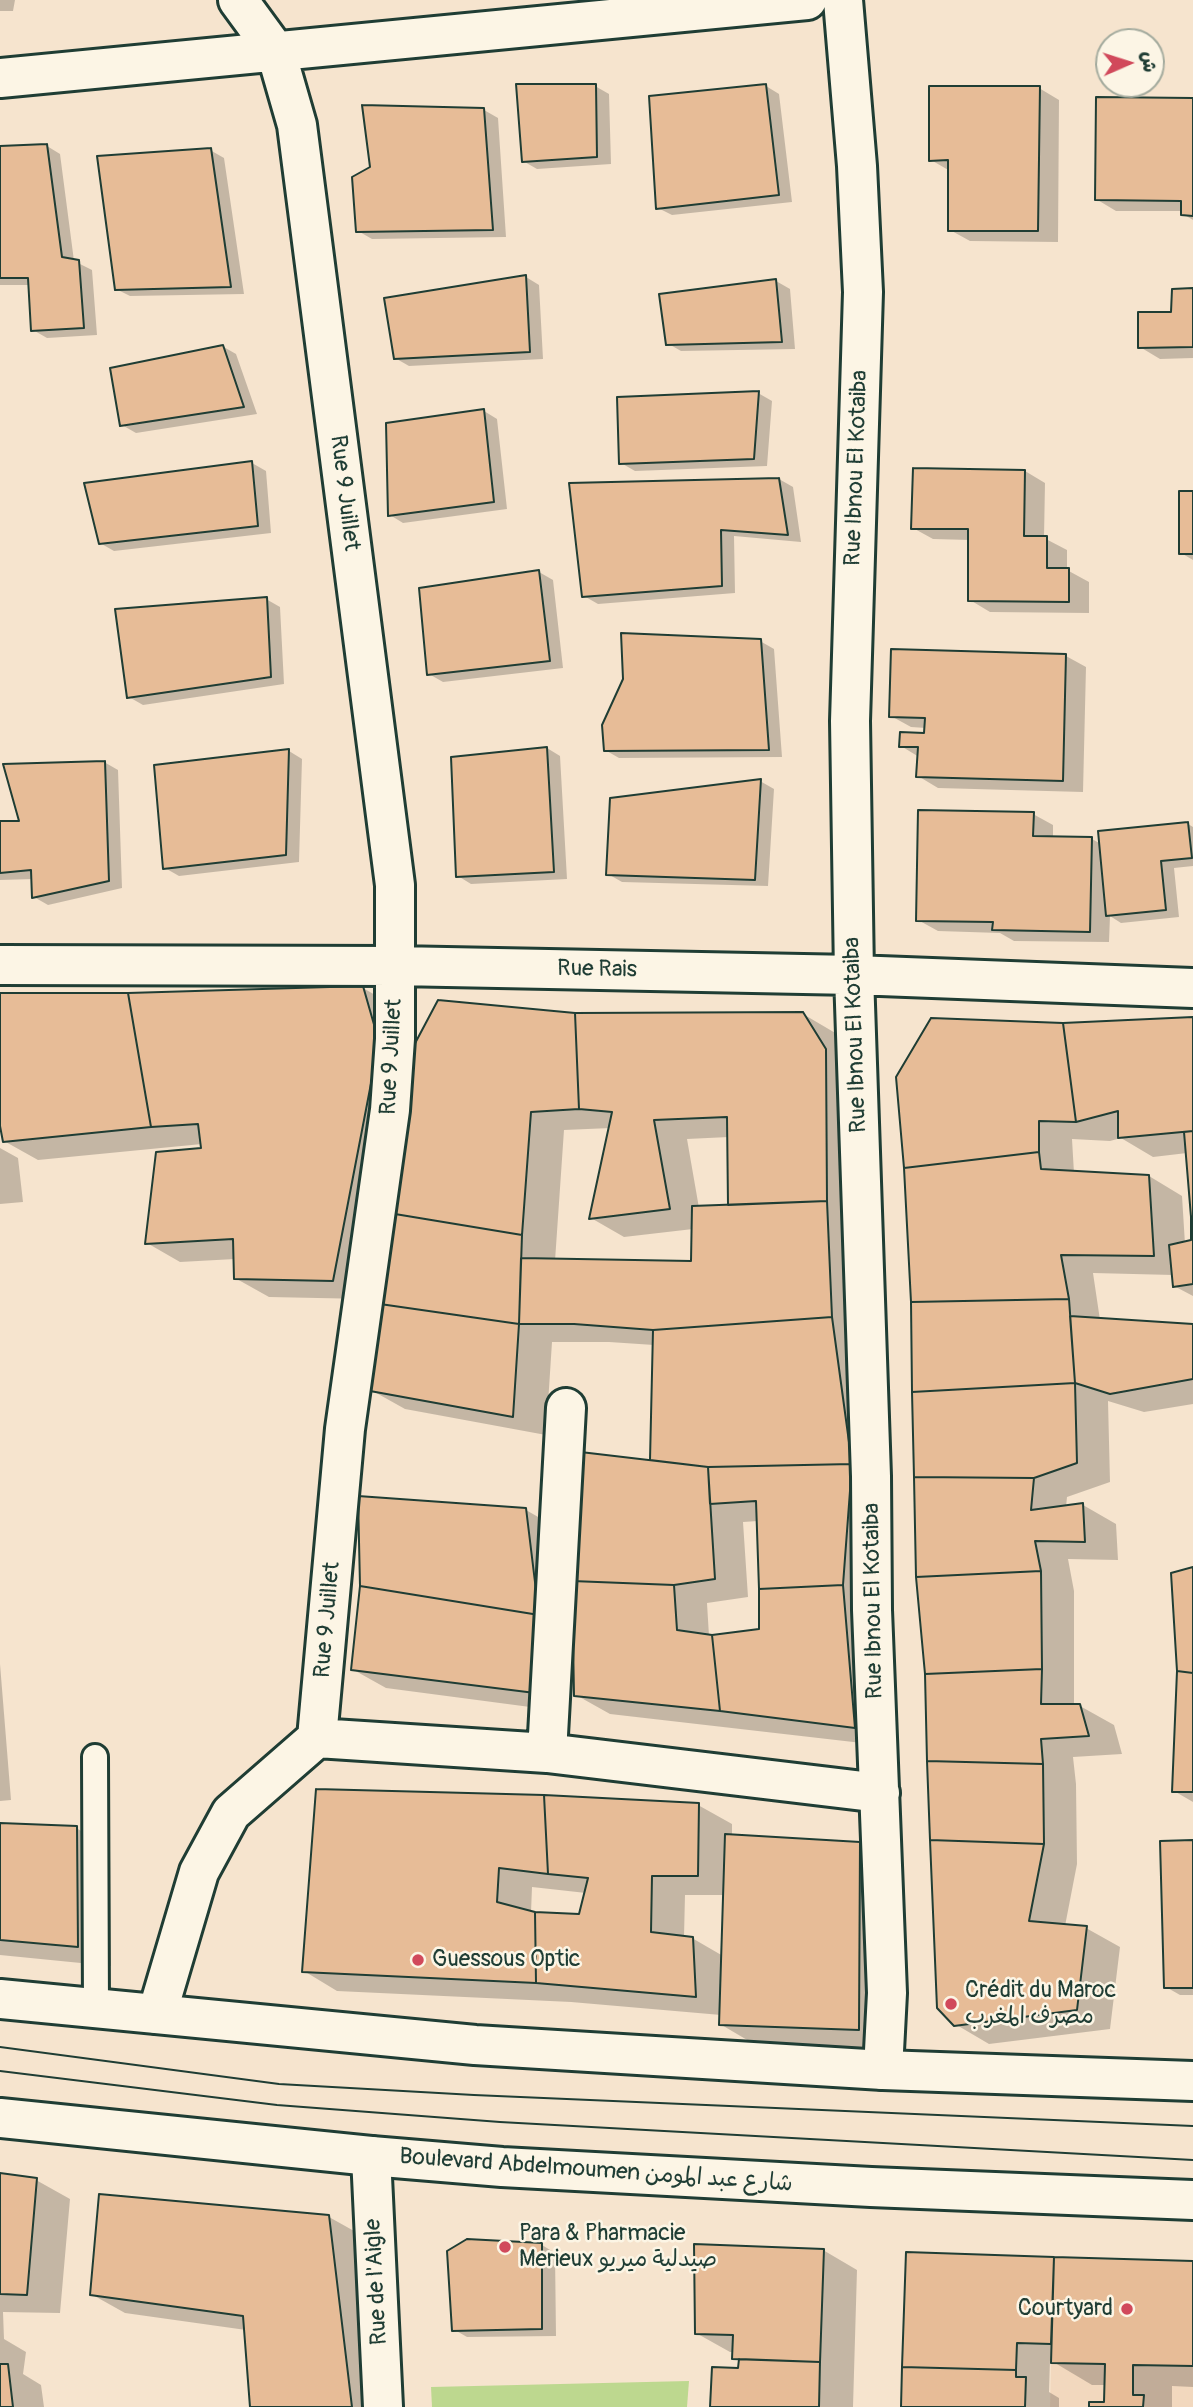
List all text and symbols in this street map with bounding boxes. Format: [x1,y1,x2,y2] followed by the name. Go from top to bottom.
[1095,28,1165,98] north arrow
[1136,51,1162,73] text: ش
[840,370,874,566] street label: Rue Ibnou El Kotaiba
[323,434,365,552] street label: Rue 9 Juillet
[839,937,873,1133] street label: Rue Ibnou El Kotaiba
[557,956,637,984] street label: Rue Rais
[375,998,409,1116] street label: Rue 9 Juillet
[858,1503,890,1699] street label: Rue Ibnou El Kotaiba
[309,1561,347,1679] street label: Rue 9 Juillet
[432,1946,580,1974] place label: Guessous Optic
[410,1952,426,1968] marker: Guessous Optic
[965,1977,1116,2031] place label: Crédit du Maroc مصرف المغرب
[943,1996,959,2012] marker: Crédit du Maroc مصرف المغرب
[398,2143,794,2199] street label: Boulevard Abdelmoumen شارع عبد المومن
[360,2218,394,2346] street label: Rue de l'Aigle
[519,2220,717,2274] place label: Para & Pharmacie Merieux صيدلية ميريو
[497,2239,513,2255] marker: Para & Pharmacie Merieux صيدلية ميريو
[1018,2295,1113,2323] place label: Courtyard
[1119,2301,1135,2317] marker: Courtyard

